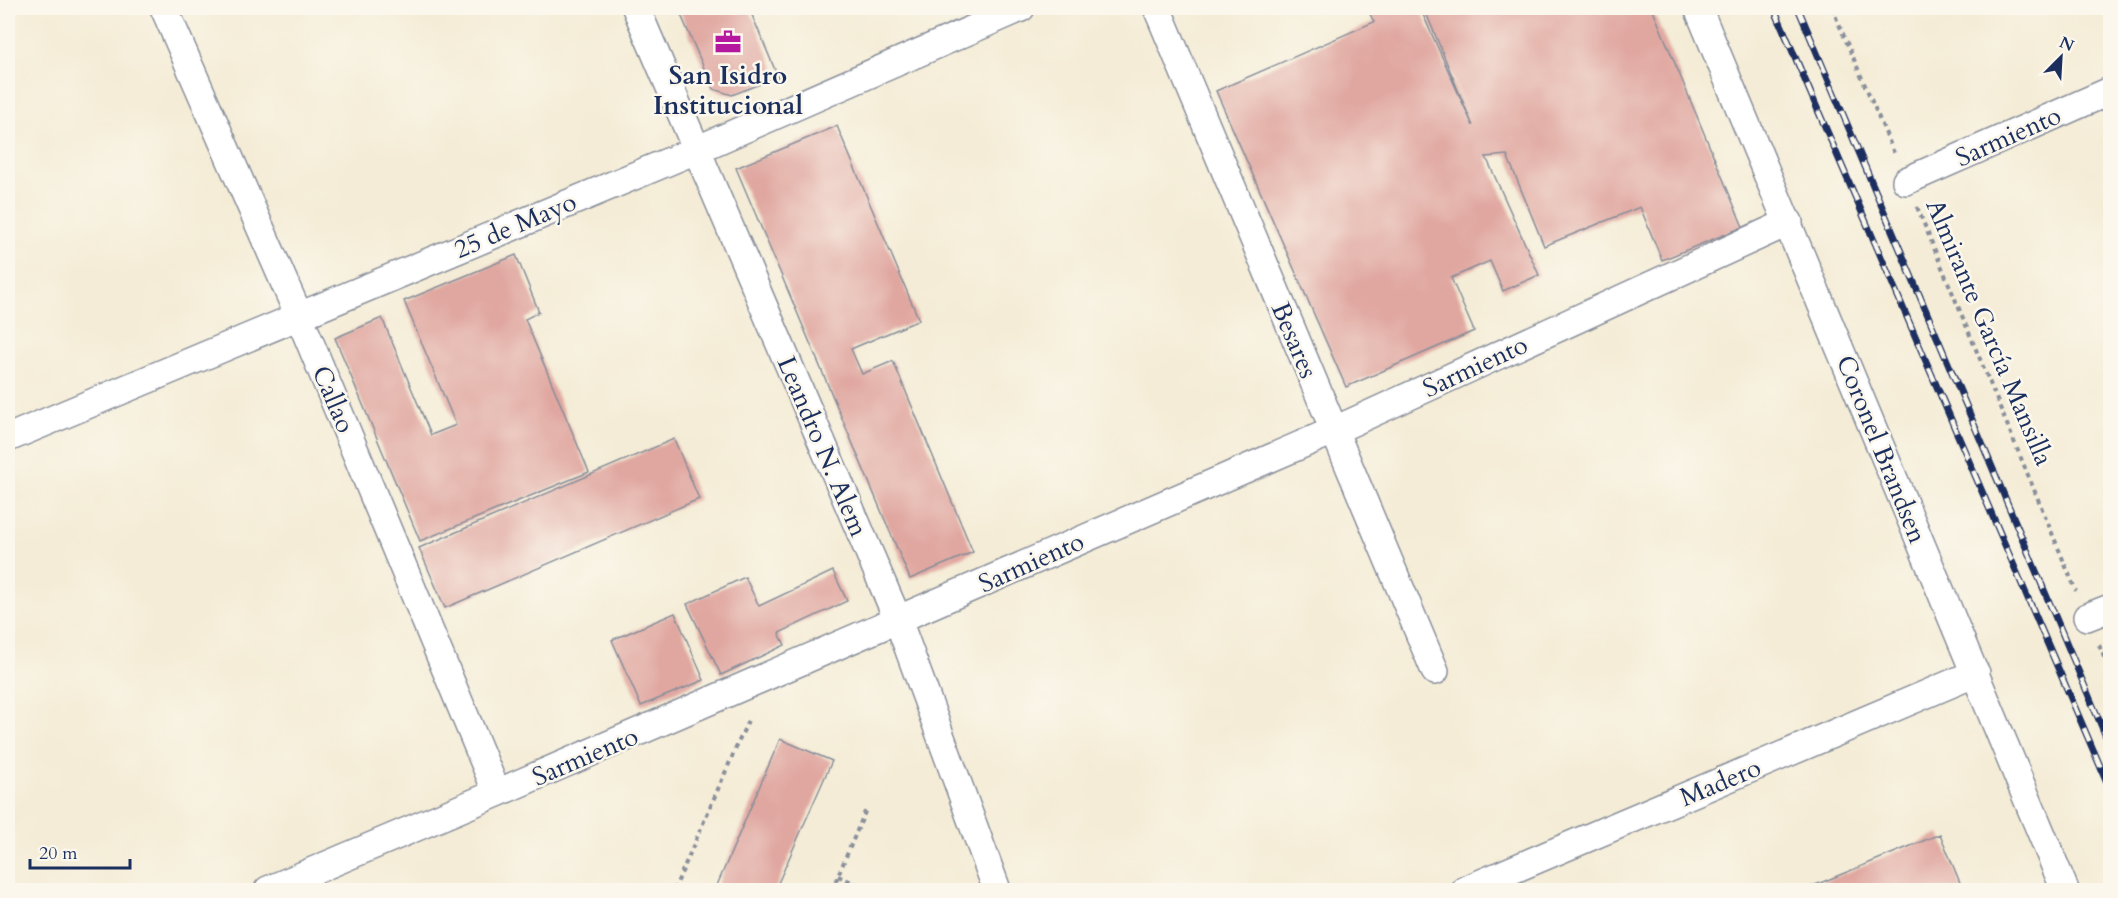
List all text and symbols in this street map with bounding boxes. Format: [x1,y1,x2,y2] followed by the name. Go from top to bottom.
[713,27,743,57] office icon: San Isidro Institucional
[2031,27,2091,87] north arrow
[2056,31,2078,57] text: N
[653,58,804,123] place label: San Isidro Institucional
[1950,98,2066,175] street label: Sarmiento
[449,184,582,267] street label: 25 de Mayo
[1917,193,2062,471] street label: Almirante García Mansilla
[1263,297,1326,384] street label: Besares
[1417,327,1533,406] street label: Sarmiento
[1828,350,1935,549] street label: Coronel Brandsen
[769,351,876,542] street label: Leandro N. Alem
[304,360,363,438] street label: Callao
[973,524,1089,601] street label: Sarmiento
[527,718,644,794] street label: Sarmiento
[1674,750,1766,815] street label: Madero
[30,832,130,870] scale bar
[39,841,78,866] text: 20 m

